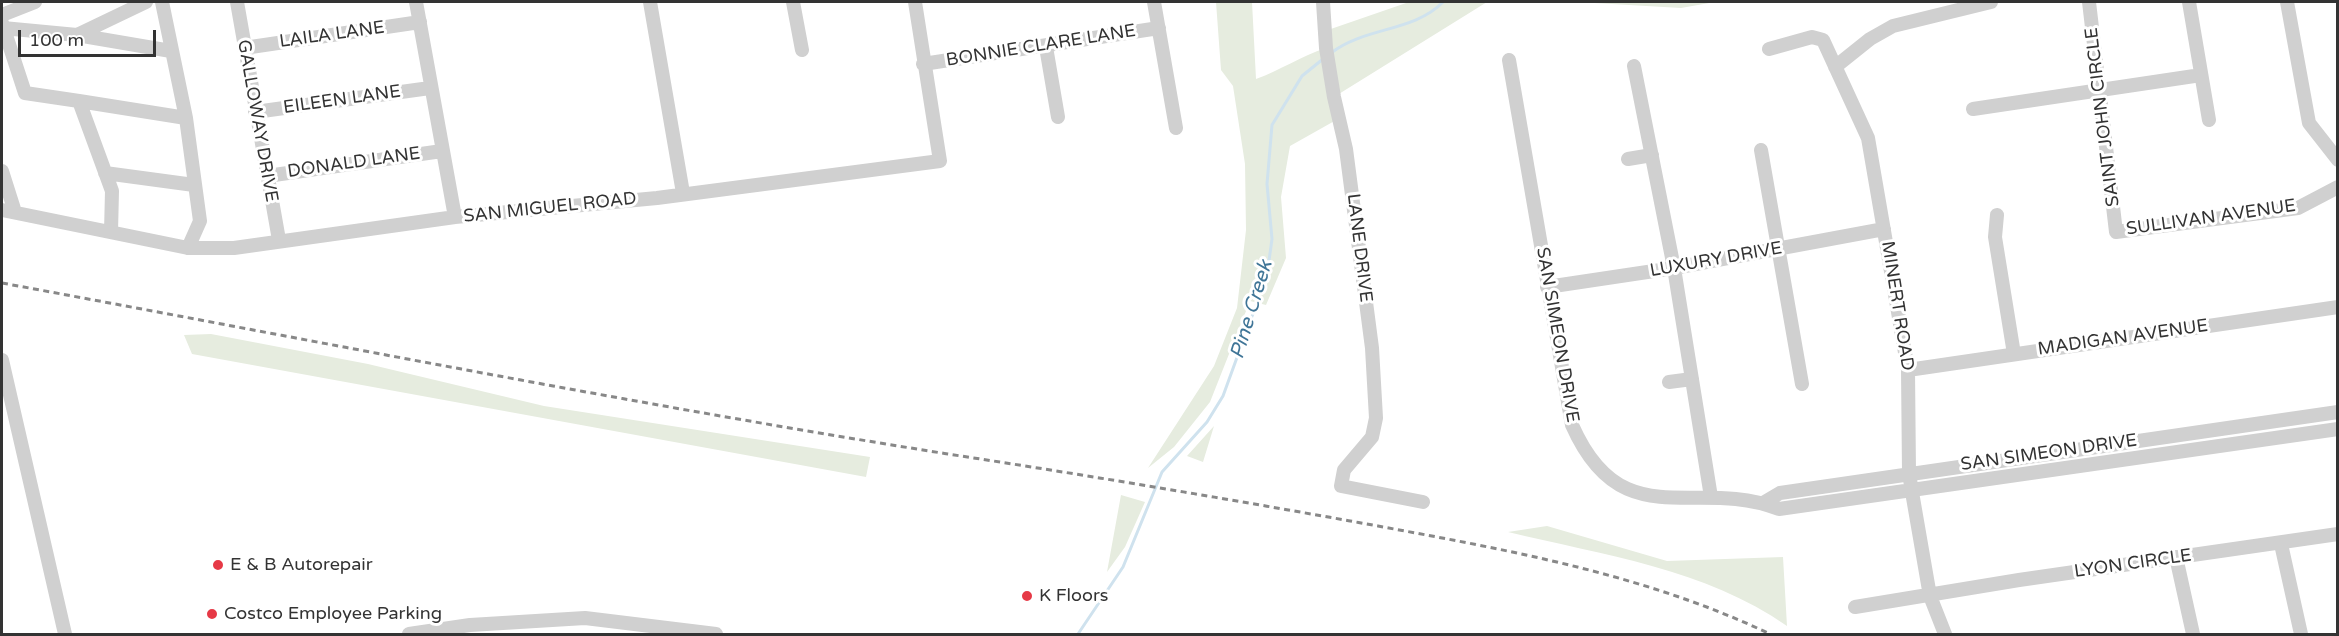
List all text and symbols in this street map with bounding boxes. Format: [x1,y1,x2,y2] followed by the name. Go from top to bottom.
[278,17,386,53] street label: LAILA LANE
[21,18,159,56] scale bar
[945,20,1137,72] street label: BONNIE CLARE LANE
[2081,26,2125,208] street label: SAINT JOHN CIRCLE
[29,29,84,51] text: 100 m
[232,38,282,204] street label: GALLOWAY DRIVE
[282,81,402,119] street label: EILEEN LANE
[286,143,422,183] street label: DONALD LANE
[462,188,638,228] street label: SAN MIGUEL ROAD
[1342,192,1376,304] street label: LANE DRIVE
[2125,195,2297,241] street label: SULLIVAN AVENUE
[1648,238,1784,282] street label: LUXURY DRIVE
[1876,240,1918,372] street label: MINERT ROAD
[1531,246,1583,424] street label: SAN SIMEON DRIVE
[1226,258,1278,362] water label: Pine Creek
[2036,315,2210,361] street label: MADIGAN AVENUE
[1959,430,2139,476] street label: SAN SIMEON DRIVE
[2073,545,2193,583] street label: LYON CIRCLE
[230,554,373,576] place label: E & B Autorepair
[211,558,225,572] marker: E & B Autorepair
[1039,585,1108,607] place label: K Floors
[1020,589,1034,603] marker: K Floors
[224,603,442,625] place label: Costco Employee Parking
[205,607,219,621] marker: Costco Employee Parking

